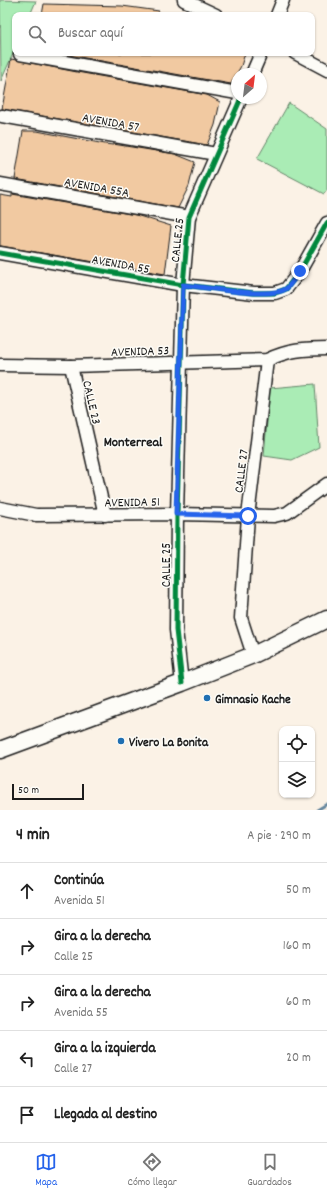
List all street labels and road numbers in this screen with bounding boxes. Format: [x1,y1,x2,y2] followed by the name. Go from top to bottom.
[81,109,141,138] street label: AVENIDA 57
[63,173,131,204] street label: AVENIDA 55A
[167,217,190,263] street label: CALLE 25
[90,251,151,280] street label: AVENIDA 55
[111,342,170,363] street label: AVENIDA 53
[76,379,105,426] street label: CALLE 23
[230,448,255,494] street label: CALLE 27
[104,494,160,513] street label: AVENIDA 51
[158,543,177,587] street label: CALLE 25

